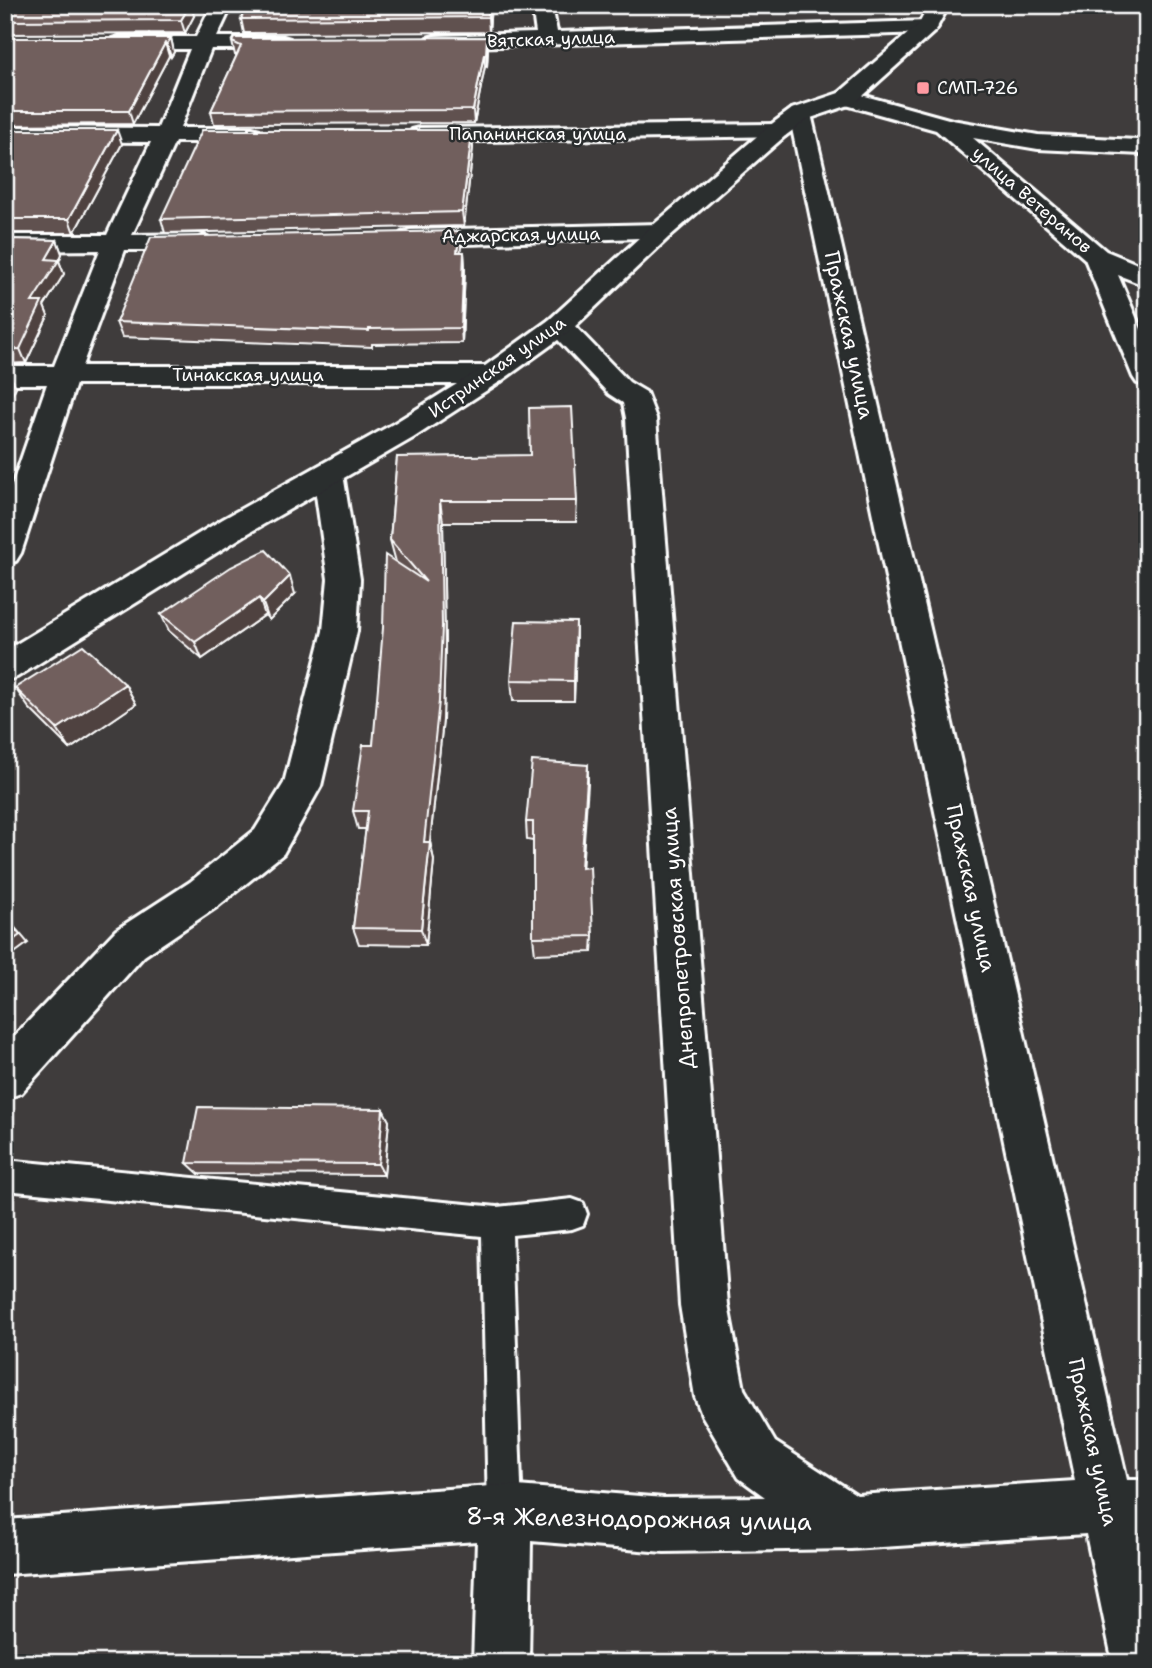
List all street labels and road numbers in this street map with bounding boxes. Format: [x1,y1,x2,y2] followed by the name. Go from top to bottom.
[487,25,615,53] street label: Вятская улица
[450,122,626,146] street label: Папанинская улица
[967,141,1097,259] street label: улица Ветеранов
[441,222,601,248] street label: Аджарская улица
[818,249,880,421] street label: Пражская улица
[424,311,570,423] street label: Истринская улица
[172,363,324,387] street label: Тинакская улица
[940,802,1002,974] street label: Пражская улица
[655,806,701,1070] street label: Днепропетровская улица
[1062,1356,1124,1528] street label: Пражская улица
[466,1500,812,1538] street label: 8-я Железнодорожная улица

